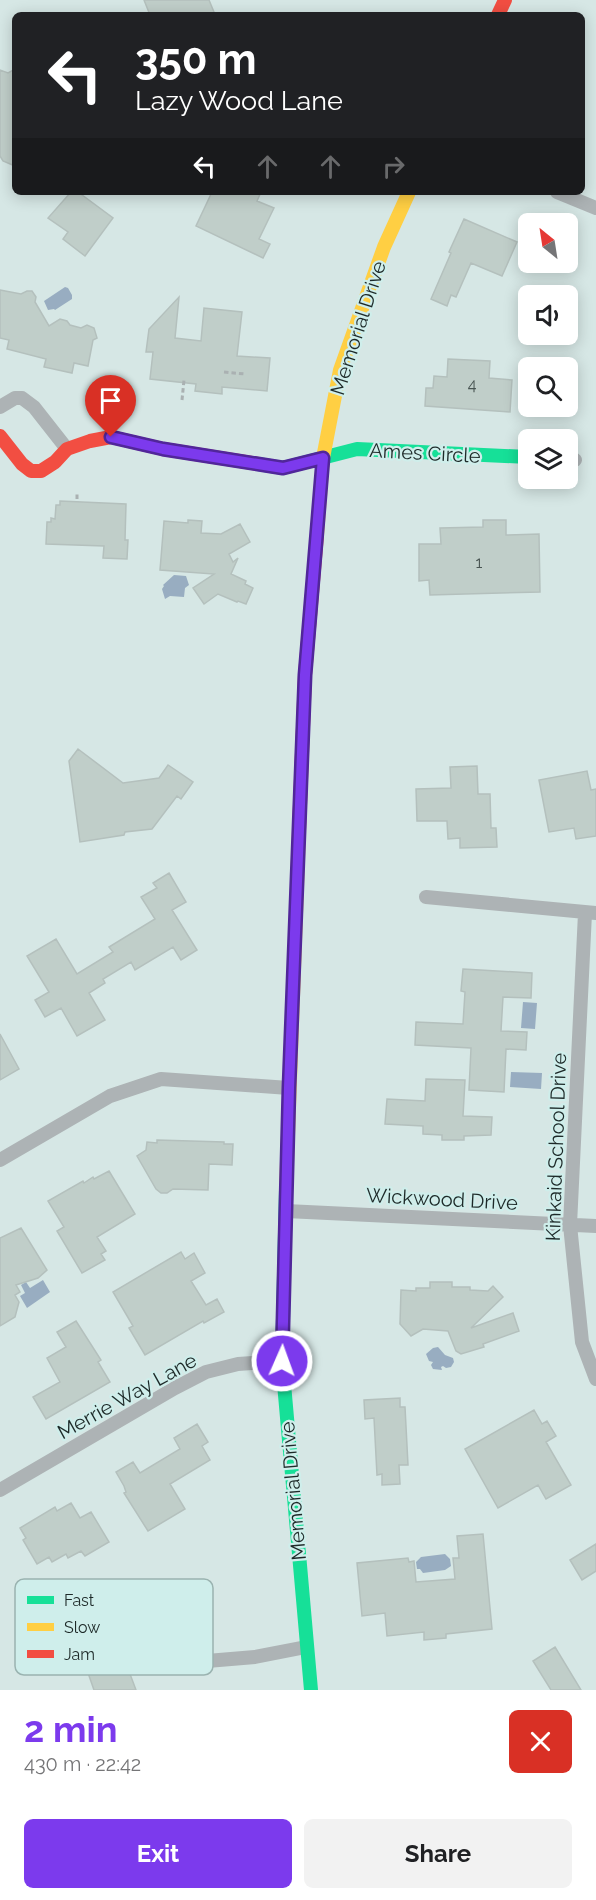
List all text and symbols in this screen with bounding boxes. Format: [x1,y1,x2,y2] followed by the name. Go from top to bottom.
[135,35,257,84] text: 350 m
[36,36,114,114] icon: left
[135,85,343,116] text: Lazy Wood Lane
[188,150,221,183] icon: left
[251,150,284,183] icon: ahead
[314,150,347,183] icon: ahead
[377,150,410,183] icon: right
[518,213,578,273] north arrow
[518,213,578,489] map controls
[325,258,391,398] street label: Memorial Drive
[518,285,578,345] button: sound
[518,357,578,417] button: search
[85,375,136,437] pin
[468,375,477,394] house number: 4
[94,384,127,417] icon: arrive
[518,429,578,489] button: layers
[369,438,481,468] street label: Ames Circle
[476,553,483,572] house number: 1
[541,1052,571,1242] street label: Kinkaid School Drive
[366,1183,519,1215] street label: Wickwood Drive
[250,1329,314,1393] position arrow
[53,1348,201,1444] street label: Merrie Way Lane
[275,1420,311,1561] street label: Memorial Drive
[15,1579,213,1675] legend
[64,1591,95,1610] text: Fast
[64,1618,100,1637] text: Slow
[64,1645,95,1664] text: Jam
[24,1708,117,1750] text: 2 min
[509,1710,572,1773] button: close
[24,1752,141,1776] text: 430 m · 22:42
[24,1819,292,1888] button: Exit
[304,1819,572,1888] button: Share

